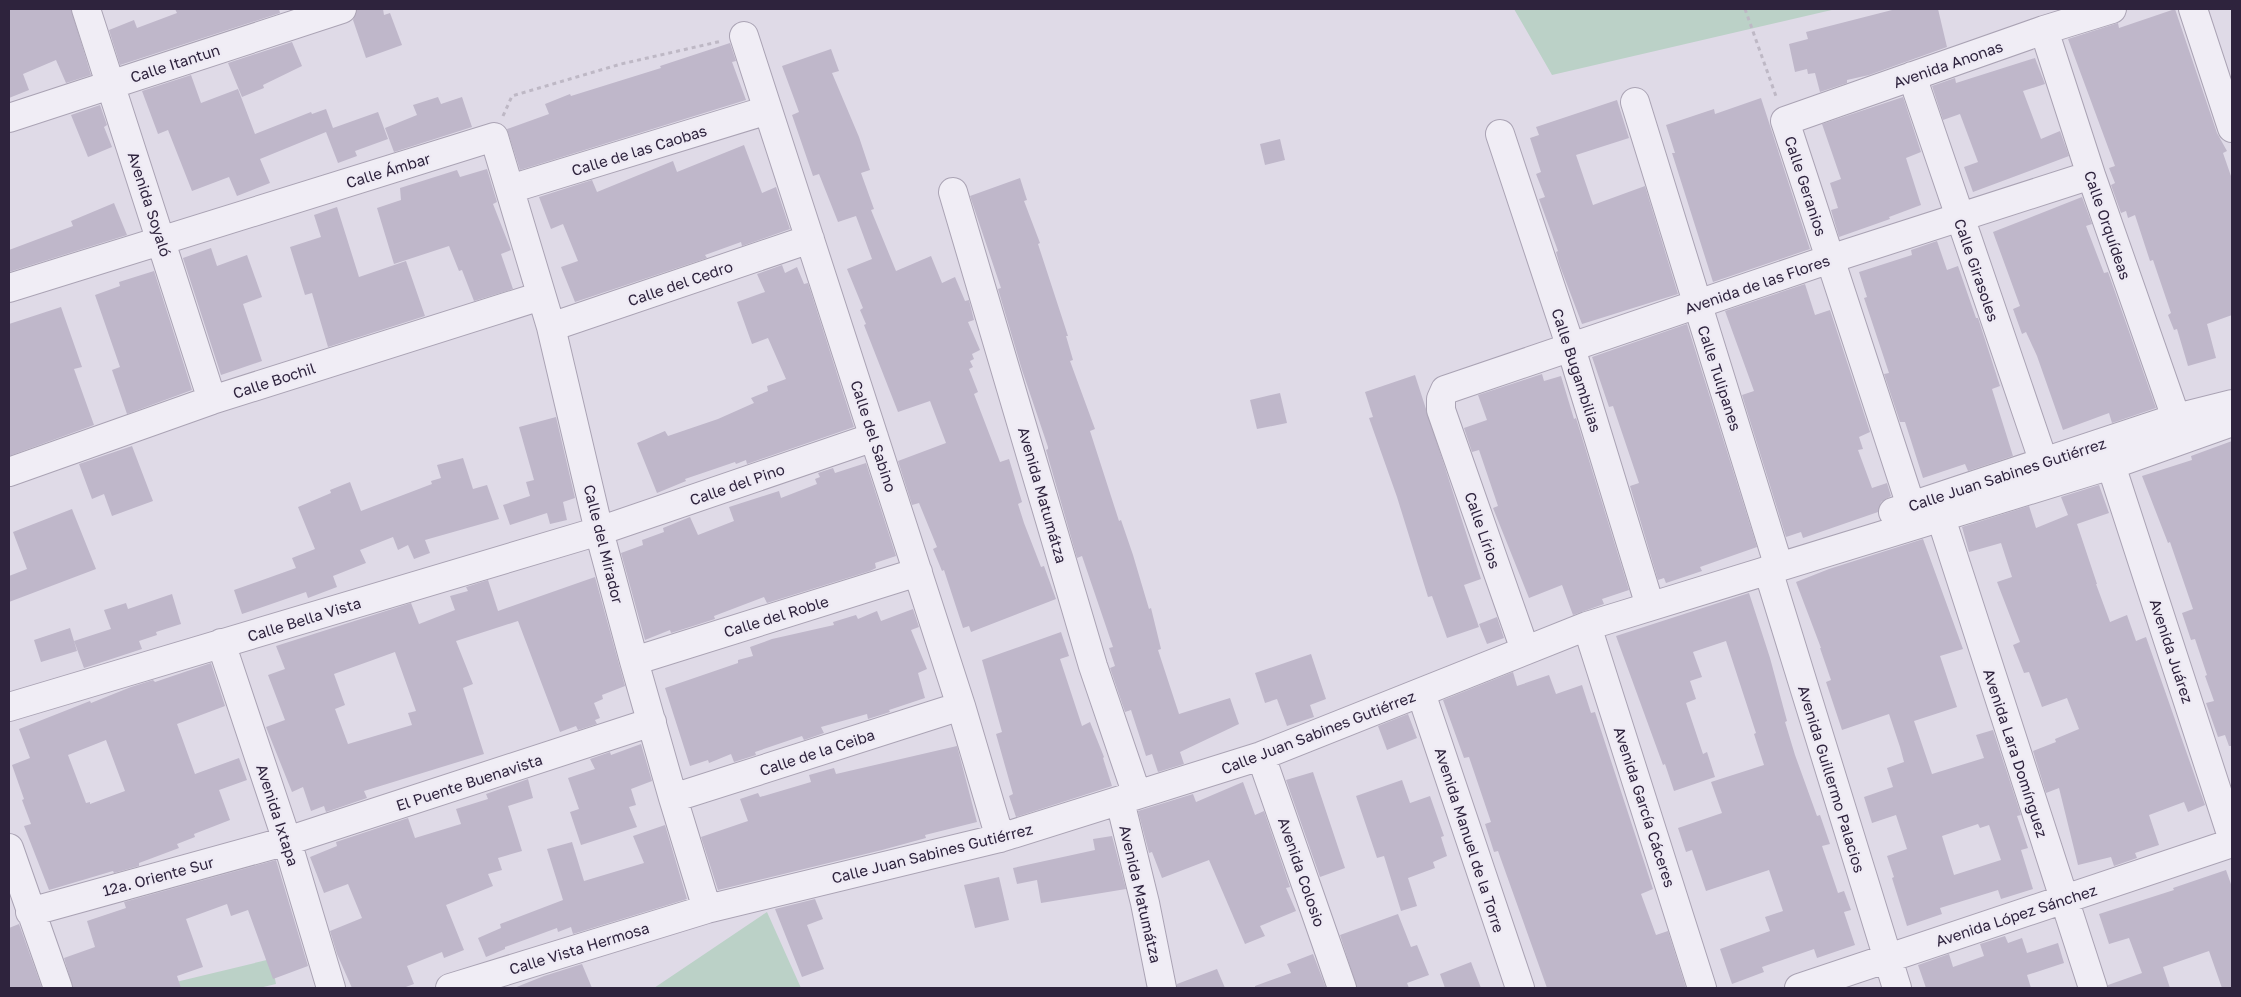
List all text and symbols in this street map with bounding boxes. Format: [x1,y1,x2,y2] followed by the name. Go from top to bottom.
[1891,37,2005,91] street label: Avenida Anonas
[128,40,222,86] street label: Calle Itantun
[569,121,709,179] street label: Calle de las Caobas
[1781,134,1831,238] street label: Calle Geranios
[125,149,175,259] street label: Avenida Soyaló
[344,149,433,191] street label: Calle Ámbar
[2081,168,2135,282] street label: Calle Orquídeas
[1951,216,2003,324] street label: Calle Girasoles
[1682,251,1832,317] street label: Avenida de las Flores
[625,257,735,309] street label: Calle del Cedro
[1548,306,1606,434] street label: Calle Bugambilias
[1694,323,1746,433] street label: Calle Tulipanes
[230,358,318,402] street label: Calle Bochil
[847,378,901,494] street label: Calle del Sabino
[1015,425,1071,565] street label: Avenida Matumátza
[1906,433,2108,514] street label: Calle Juan Sabines Gutiérrez
[687,459,787,509] street label: Calle del Pino
[580,483,628,606] street label: Calle del Mirador
[1461,489,1505,571] street label: Calle Lírios
[721,591,831,640] street label: Calle del Roble
[245,593,363,645] street label: Calle Bella Vista
[2147,597,2197,706] street label: Avenida Juárez
[1980,666,2052,840] street label: Avenida Lara Domínguez
[1795,683,1869,875] street label: Avenida Guillermo Palacios
[1218,686,1418,777] street label: Calle Juan Sabines Gutiérrez
[1611,724,1679,890] street label: Avenida García Cáceres
[757,725,877,779] street label: Calle de la Ceiba
[1432,745,1509,935] street label: Avenida Manuel de la Torre
[394,750,544,814] street label: El Puente Buenavista
[253,762,303,868] street label: Avenida Ixtapa
[1275,815,1329,929] street label: Avenida Colosio
[830,819,1035,887] street label: Calle Juan Sabines Gutiérrez
[1116,823,1166,965] street label: Avenida Matumátza
[100,852,216,900] street label: 12a. Oriente Sur
[1933,880,2099,950] street label: Avenida López Sánchez
[507,918,651,978] street label: Calle Vista Hermosa

